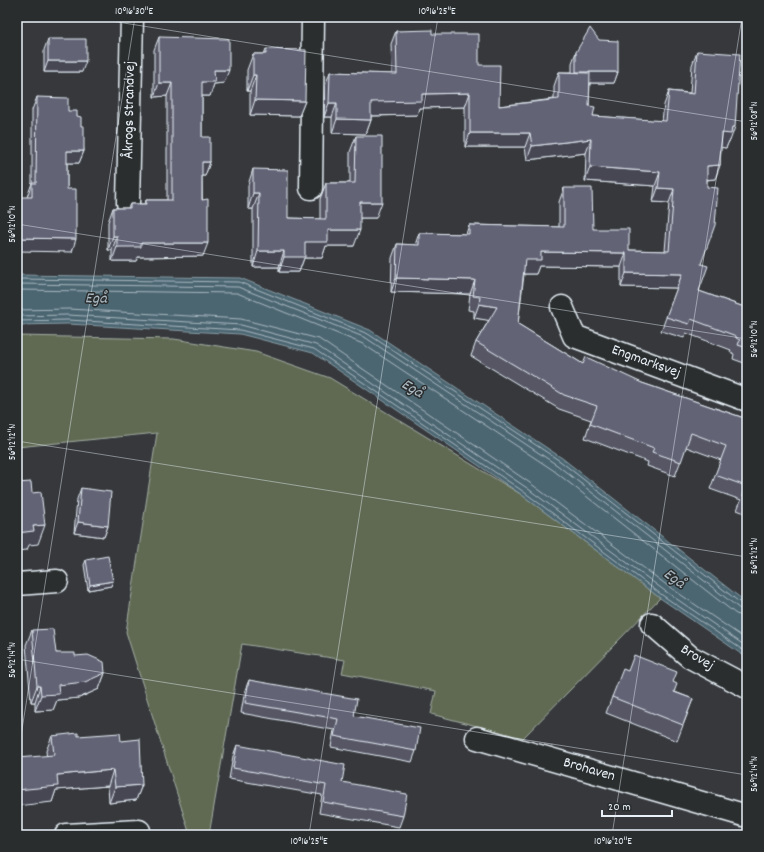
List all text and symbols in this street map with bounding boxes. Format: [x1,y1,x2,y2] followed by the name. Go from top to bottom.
[115,5,153,19] text: 10°16'30"E
[418,5,456,19] text: 10°16'25"E
[118,61,142,159] street label: Åkrogs Strandvej
[748,101,762,141] text: 56°12'08"N
[6,205,20,243] text: 56°12'10"N
[85,287,108,311] water label: Egå
[748,320,762,358] text: 56°12'10"N
[608,339,684,385] street label: Engmarksvej
[397,373,428,405] water label: Egå
[6,424,20,460] text: 56°12'12"N
[748,538,762,574] text: 56°12'12"N
[658,563,691,595] water label: Egå
[676,639,718,677] street label: Brovej
[6,642,20,678] text: 56°12'14"N
[560,752,618,788] street label: Brohaven
[748,756,762,792] text: 56°12'14"N
[602,792,672,818] scale bar
[608,799,631,816] text: 20 m
[290,835,328,849] text: 10°16'25"E
[594,835,632,849] text: 10°16'20"E

